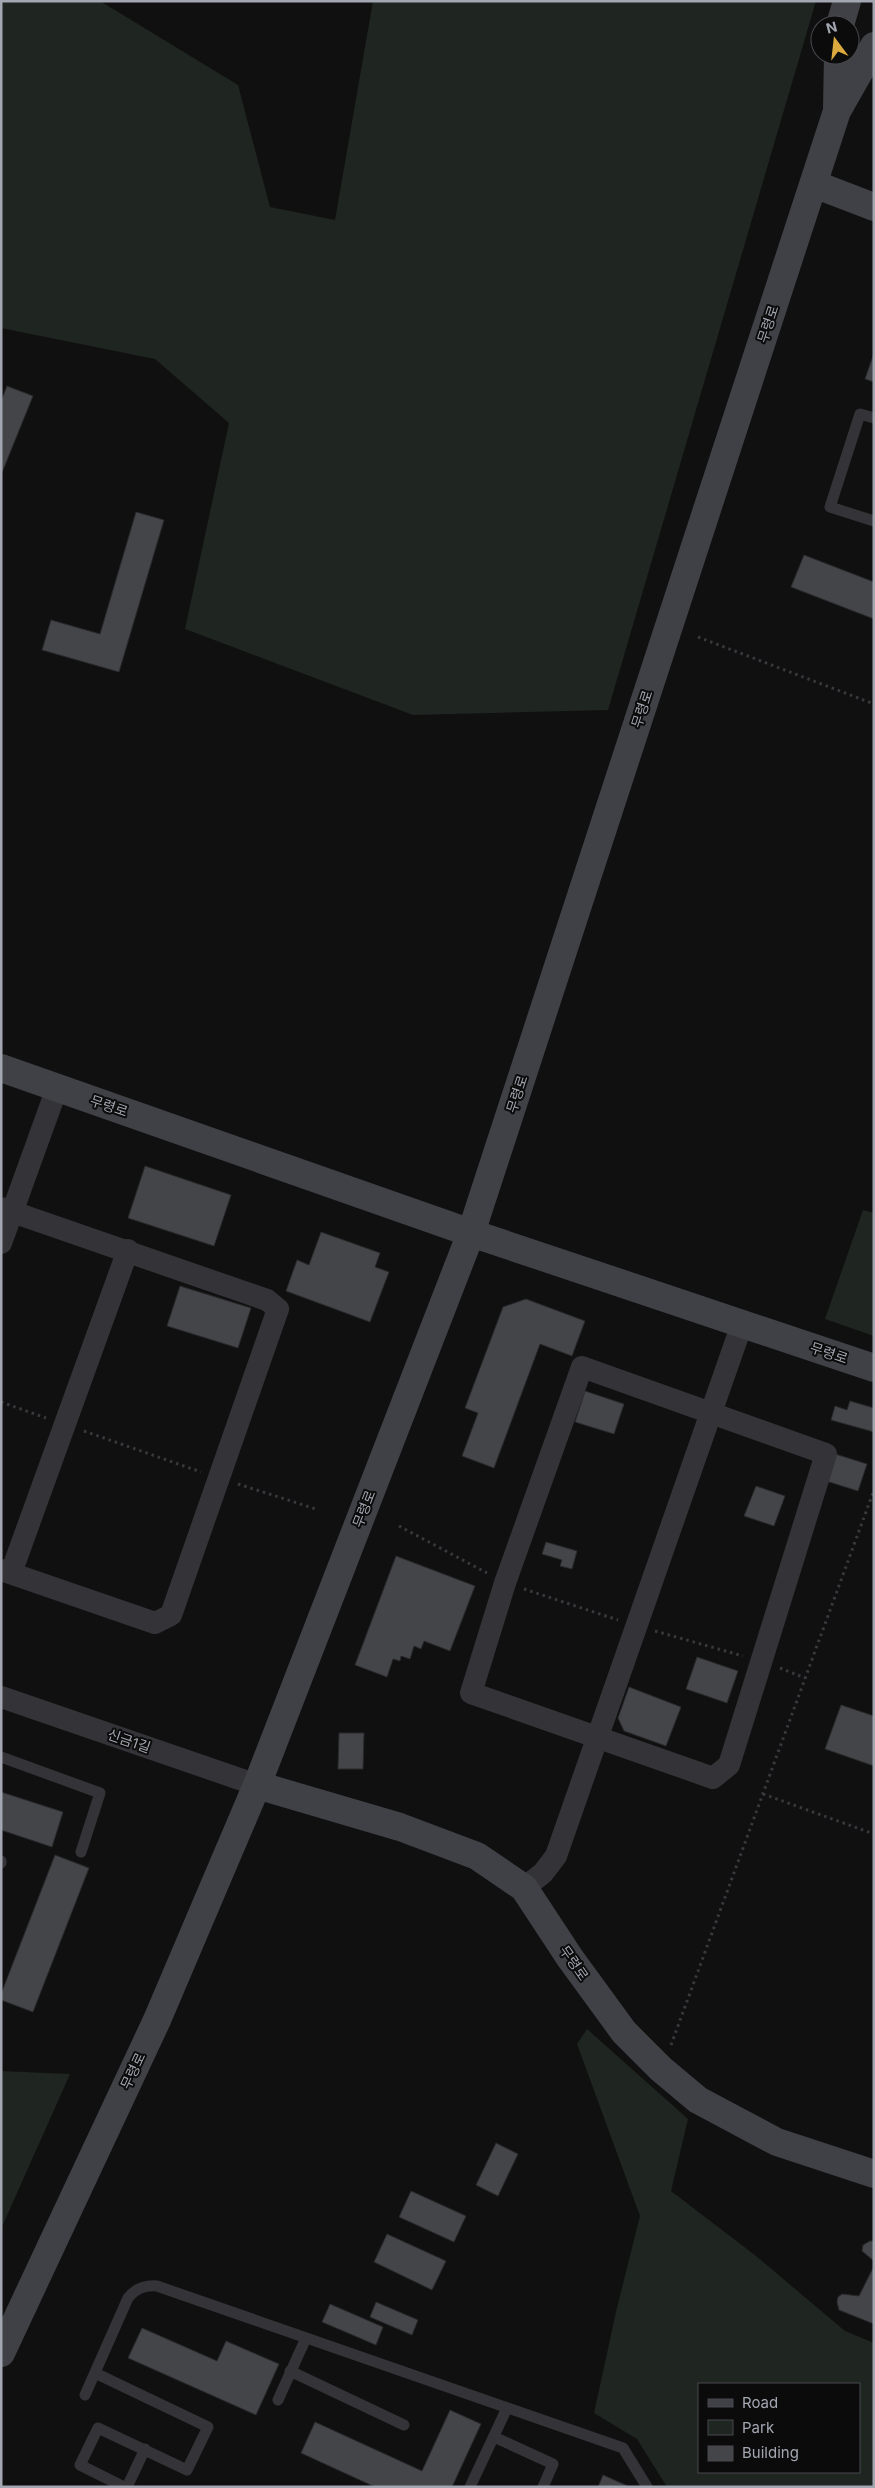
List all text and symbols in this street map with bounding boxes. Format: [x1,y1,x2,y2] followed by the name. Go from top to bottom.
[810,15,860,65] north arrow
[824,17,839,37] text: N
[753,303,782,345] street label: 무령로
[627,688,656,730] street label: 무령로
[502,1073,531,1115] street label: 무령로
[88,1091,130,1120] street label: 무령로
[808,1338,850,1367] street label: 무령로
[349,1488,378,1530] street label: 무령로
[105,1725,153,1756] street label: 신금1길
[556,1942,593,1984] street label: 무령로
[117,2050,148,2092] street label: 무령로
[698,2383,860,2473] legend
[742,2393,778,2412] text: Road
[742,2418,775,2437] text: Park
[742,2443,799,2462] text: Building

